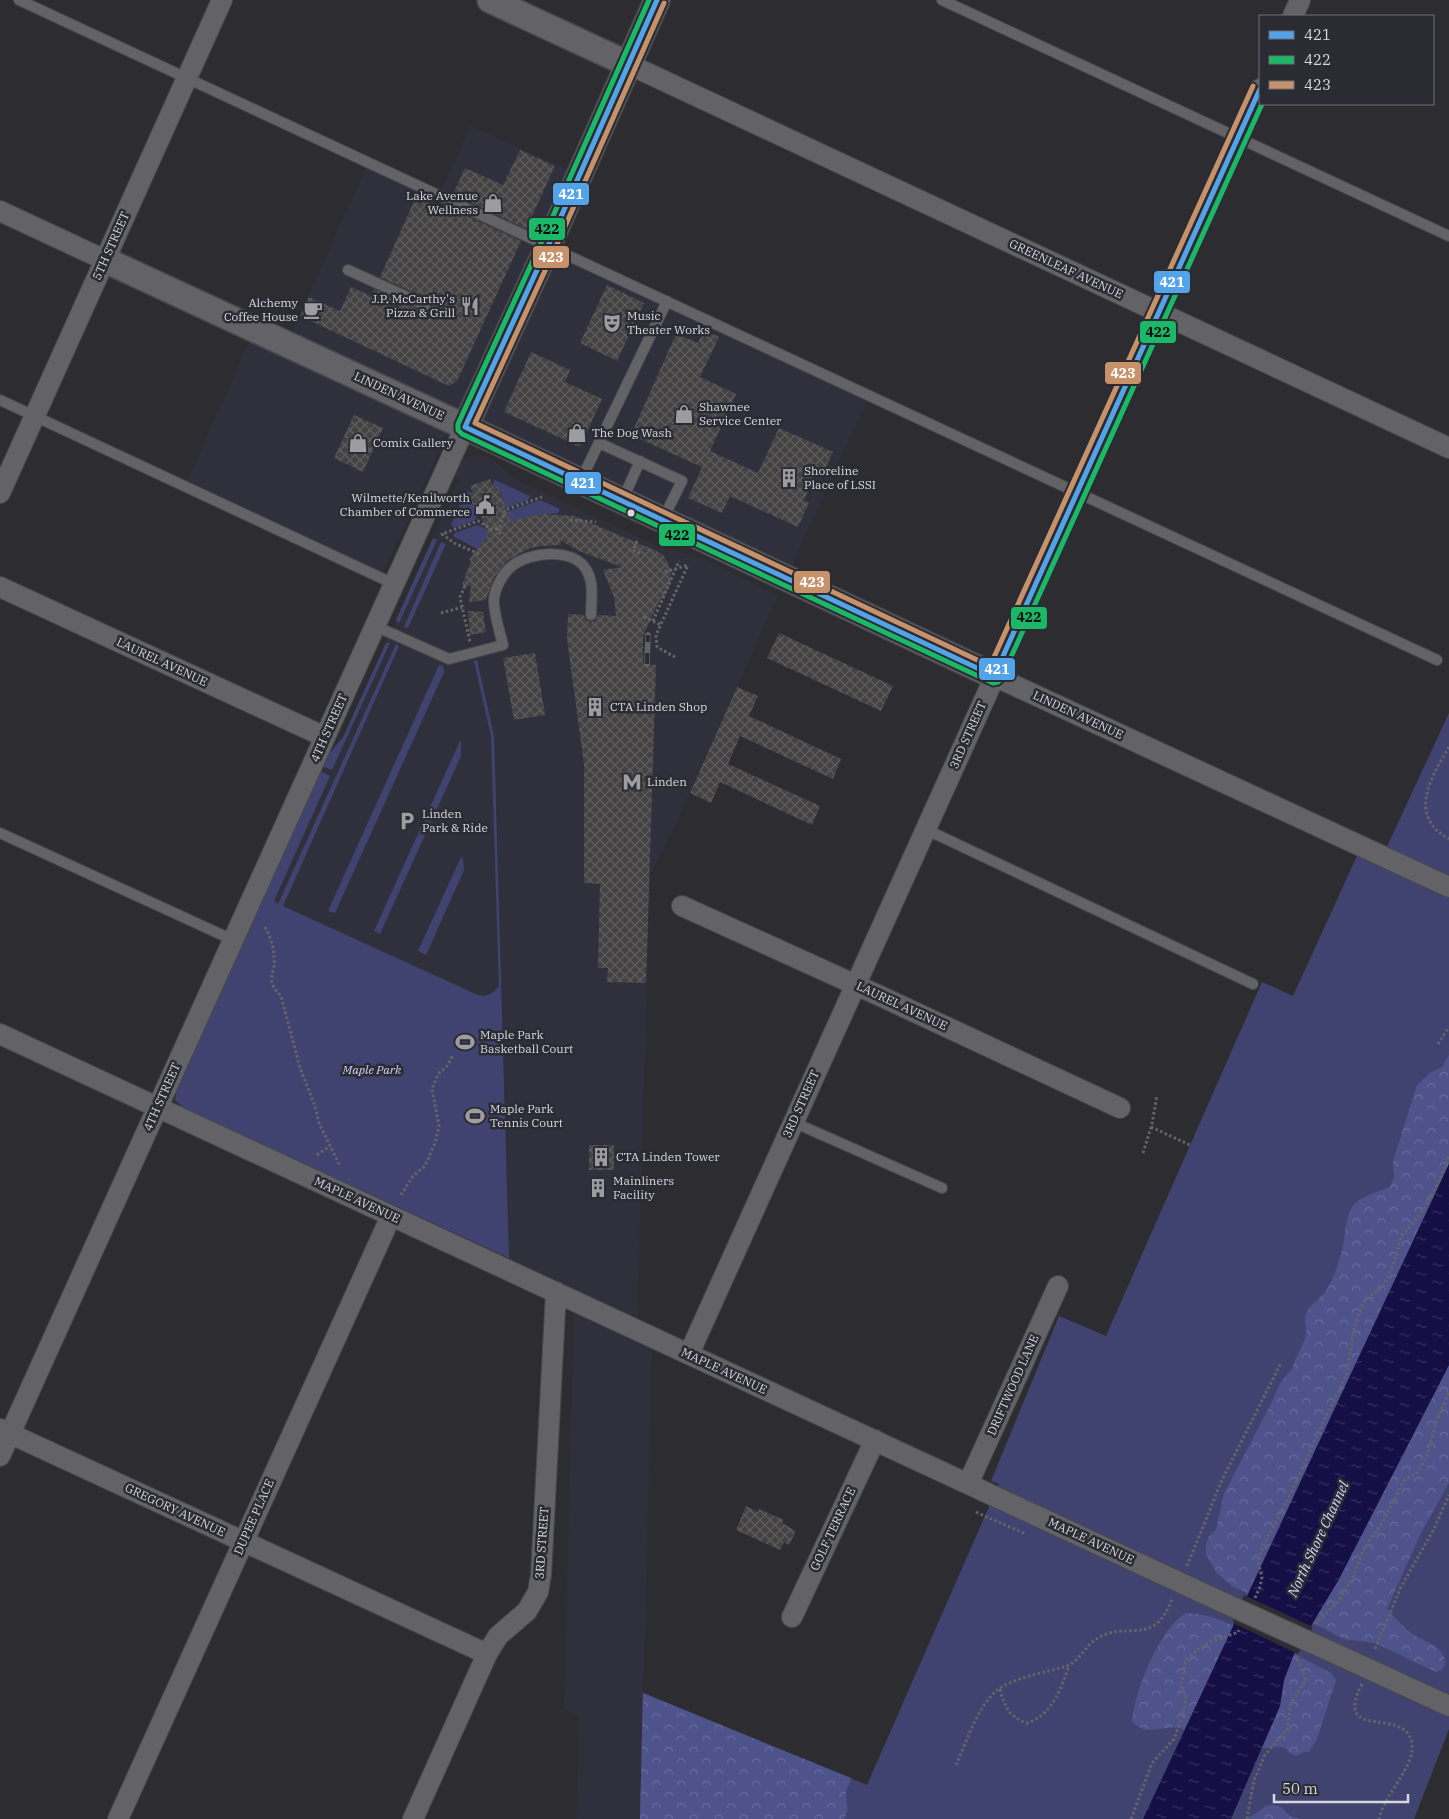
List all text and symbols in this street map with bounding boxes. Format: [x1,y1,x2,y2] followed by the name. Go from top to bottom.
[1259,15,1434,105] legend
[1304,25,1331,44] text: 421
[1304,50,1331,69] text: 422
[1304,75,1331,94] text: 423
[552,182,590,206] line badge: 421
[558,185,584,203] text: 421
[406,188,478,217] place label: Lake Avenue Wellness
[482,192,504,214] shop icon: Lake Avenue Wellness
[89,209,132,282] street label: 5TH STREET
[528,217,566,241] line badge: 422
[534,220,560,238] text: 422
[1007,236,1126,302] street label: GREENLEAF AVENUE
[532,245,570,269] line badge: 423
[538,248,564,266] text: 423
[1153,270,1191,294] line badge: 421
[1159,273,1185,291] text: 421
[372,291,455,320] place label: J.P. McCarthy's Pizza & Grill
[224,295,299,324] place label: Alchemy Coffee House
[459,295,481,317] restaurant icon: J.P. McCarthy's Pizza & Grill
[302,299,324,321] cafe icon: Alchemy Coffee House
[627,308,710,337] place label: Music Theater Works
[601,312,623,334] theatre icon: Music Theater Works
[1139,320,1177,344] line badge: 422
[1145,323,1171,341] text: 422
[1104,361,1142,385] line badge: 423
[1110,364,1136,382] text: 423
[352,368,447,423] street label: LINDEN AVENUE
[699,399,782,428] place label: Shawnee Service Center
[673,403,695,425] shop icon: Shawnee Service Center
[566,422,588,444] shop icon: The Dog Wash
[592,425,672,440] place label: The Dog Wash
[347,432,369,454] shop icon: Comix Gallery
[373,435,454,450] place label: Comix Gallery
[804,463,876,492] place label: Shoreline Place of LSSI
[778,467,800,489] building icon: Shoreline Place of LSSI
[564,471,602,495] line badge: 421
[570,474,596,492] text: 421
[340,490,471,519] place label: Wilmette/Kenilworth Chamber of Commerce
[474,494,496,516] public building icon: Wilmette/Kenilworth Chamber of Commerce
[626,508,636,518] unlabelled marker
[658,523,696,547] line badge: 422
[664,526,690,544] text: 422
[793,570,831,594] line badge: 423
[799,573,825,591] text: 423
[1010,606,1048,630] line badge: 422
[1016,608,1042,626] text: 422
[114,634,210,689] street label: LAUREL AVENUE
[978,657,1016,681] line badge: 421
[984,660,1010,678] text: 421
[1031,687,1126,742] street label: LINDEN AVENUE
[307,691,350,764] street label: 4TH STREET
[584,696,606,718] building icon: CTA Linden Shop
[946,698,989,771] street label: 3RD STREET
[610,699,707,714] place label: CTA Linden Shop
[621,771,643,793] metro station icon: Linden
[647,774,687,789] place label: Linden
[422,806,488,835] place label: Linden Park & Ride
[396,810,418,832] parking icon: Linden Park & Ride
[854,978,950,1033] street label: LAUREL AVENUE
[480,1027,573,1056] place label: Maple Park Basketball Court
[454,1031,476,1053] sports icon: Maple Park Basketball Court
[140,1060,183,1133] street label: 4TH STREET
[342,1062,402,1077] park label: Maple Park
[779,1067,822,1140] street label: 3RD STREET
[490,1101,563,1130] place label: Maple Park Tennis Court
[464,1105,486,1127] sports icon: Maple Park Tennis Court
[590,1146,612,1168] building icon: CTA Linden Tower
[616,1149,720,1164] place label: CTA Linden Tower
[312,1173,403,1226] street label: MAPLE AVENUE
[613,1173,674,1202] place label: Mainliners Facility
[587,1177,609,1199] building icon: Mainliners Facility
[984,1332,1042,1438] street label: DRIFTWOOD LANE
[679,1344,770,1397] street label: MAPLE AVENUE
[230,1477,277,1557] street label: DUPEE PLACE
[1283,1477,1353,1601] water label: North Shore Channel
[123,1480,228,1539] street label: GREGORY AVENUE
[807,1485,858,1573] street label: GOLF TERRACE
[531,1506,552,1580] street label: 3RD STREET
[1046,1514,1137,1567] street label: MAPLE AVENUE
[1274,1772,1408,1804] scale bar
[1282,1779,1318,1798] text: 50 m

